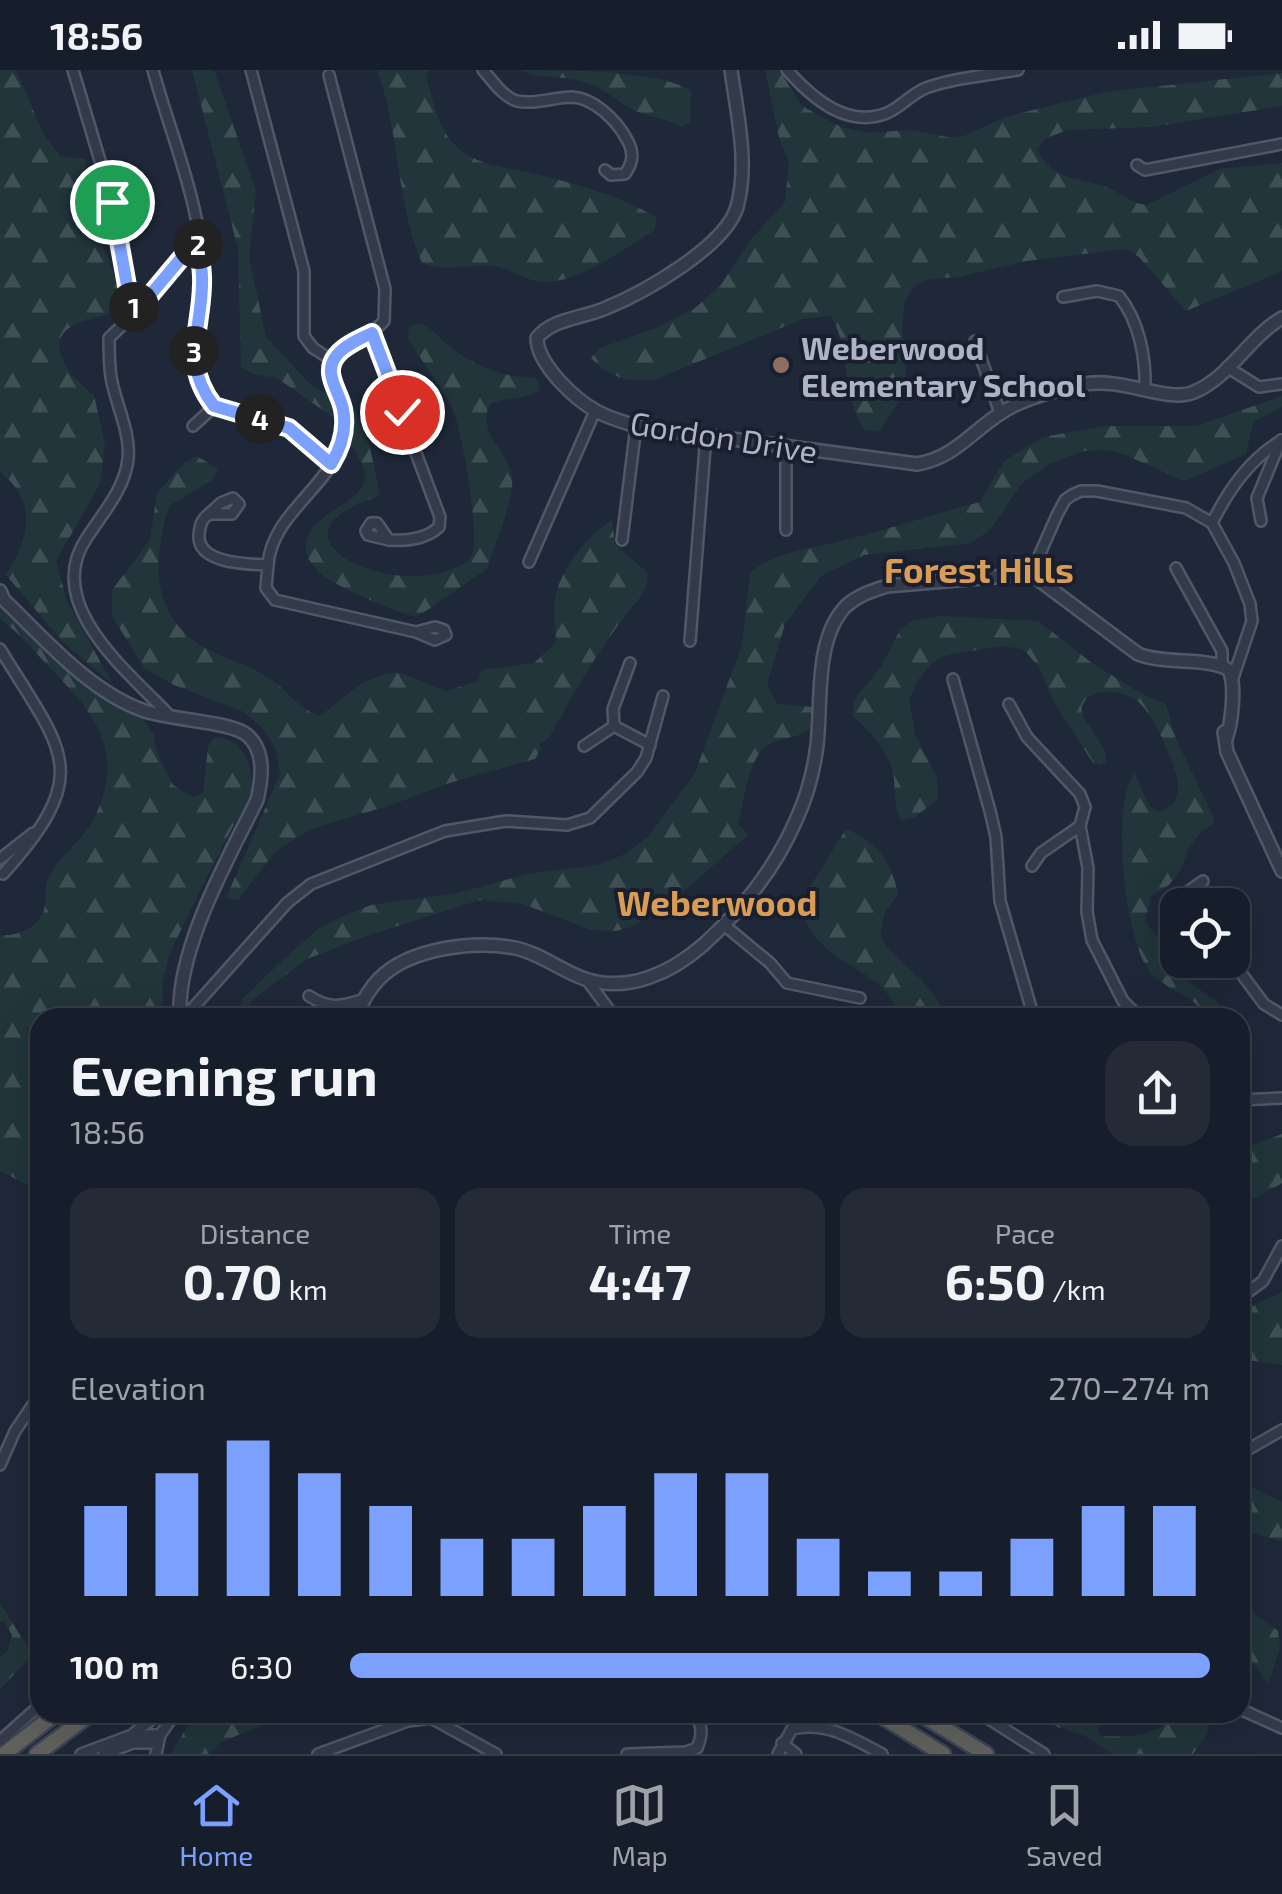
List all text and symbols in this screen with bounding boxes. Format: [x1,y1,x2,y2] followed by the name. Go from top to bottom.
[50,12,143,58] text: 18:56
[70,160,155,245] pin
[85,175,140,230] icon: arrive
[173,219,223,269] pin: 2
[190,227,206,261] text: 2
[109,282,159,332] pin: 1
[128,290,140,324] text: 1
[169,326,219,376] pin: 3
[801,328,1086,404] place label: Weberwood Elementary School
[186,334,202,368] text: 3
[770,354,792,376] marker: Weberwood Elementary School
[360,370,445,455] pin
[375,385,430,440] icon: check
[235,394,285,444] pin: 4
[251,402,269,436] text: 4
[628,402,820,470] street label: Gordon Drive
[884,548,1074,590] district label: Forest Hills
[617,881,817,923] district label: Weberwood
[1160,888,1250,978] map controls
[1160,888,1250,978] button: locate
[70,1041,378,1107] text: Evening run
[1105,1041,1210,1146] button: share
[70,1112,145,1150] text: 18:56
[200,1216,310,1250] text: Distance
[609,1216,671,1250] text: Time
[995,1216,1055,1250] text: Pace
[182,1250,283,1310] text: 0.70
[589,1250,691,1310] text: 4:47
[944,1250,1046,1310] text: 6:50
[283,1272,328,1306] text: km
[1046,1272,1106,1306] text: /km
[70,1368,206,1406] text: Elevation
[1048,1368,1210,1406] text: 270–274 m
[70,1647,159,1685] text: 100 m
[230,1647,293,1685] text: 6:30
[179,1778,253,1872] tab: Home
[612,1778,668,1872] tab: Map
[1026,1778,1103,1872] tab: Saved

